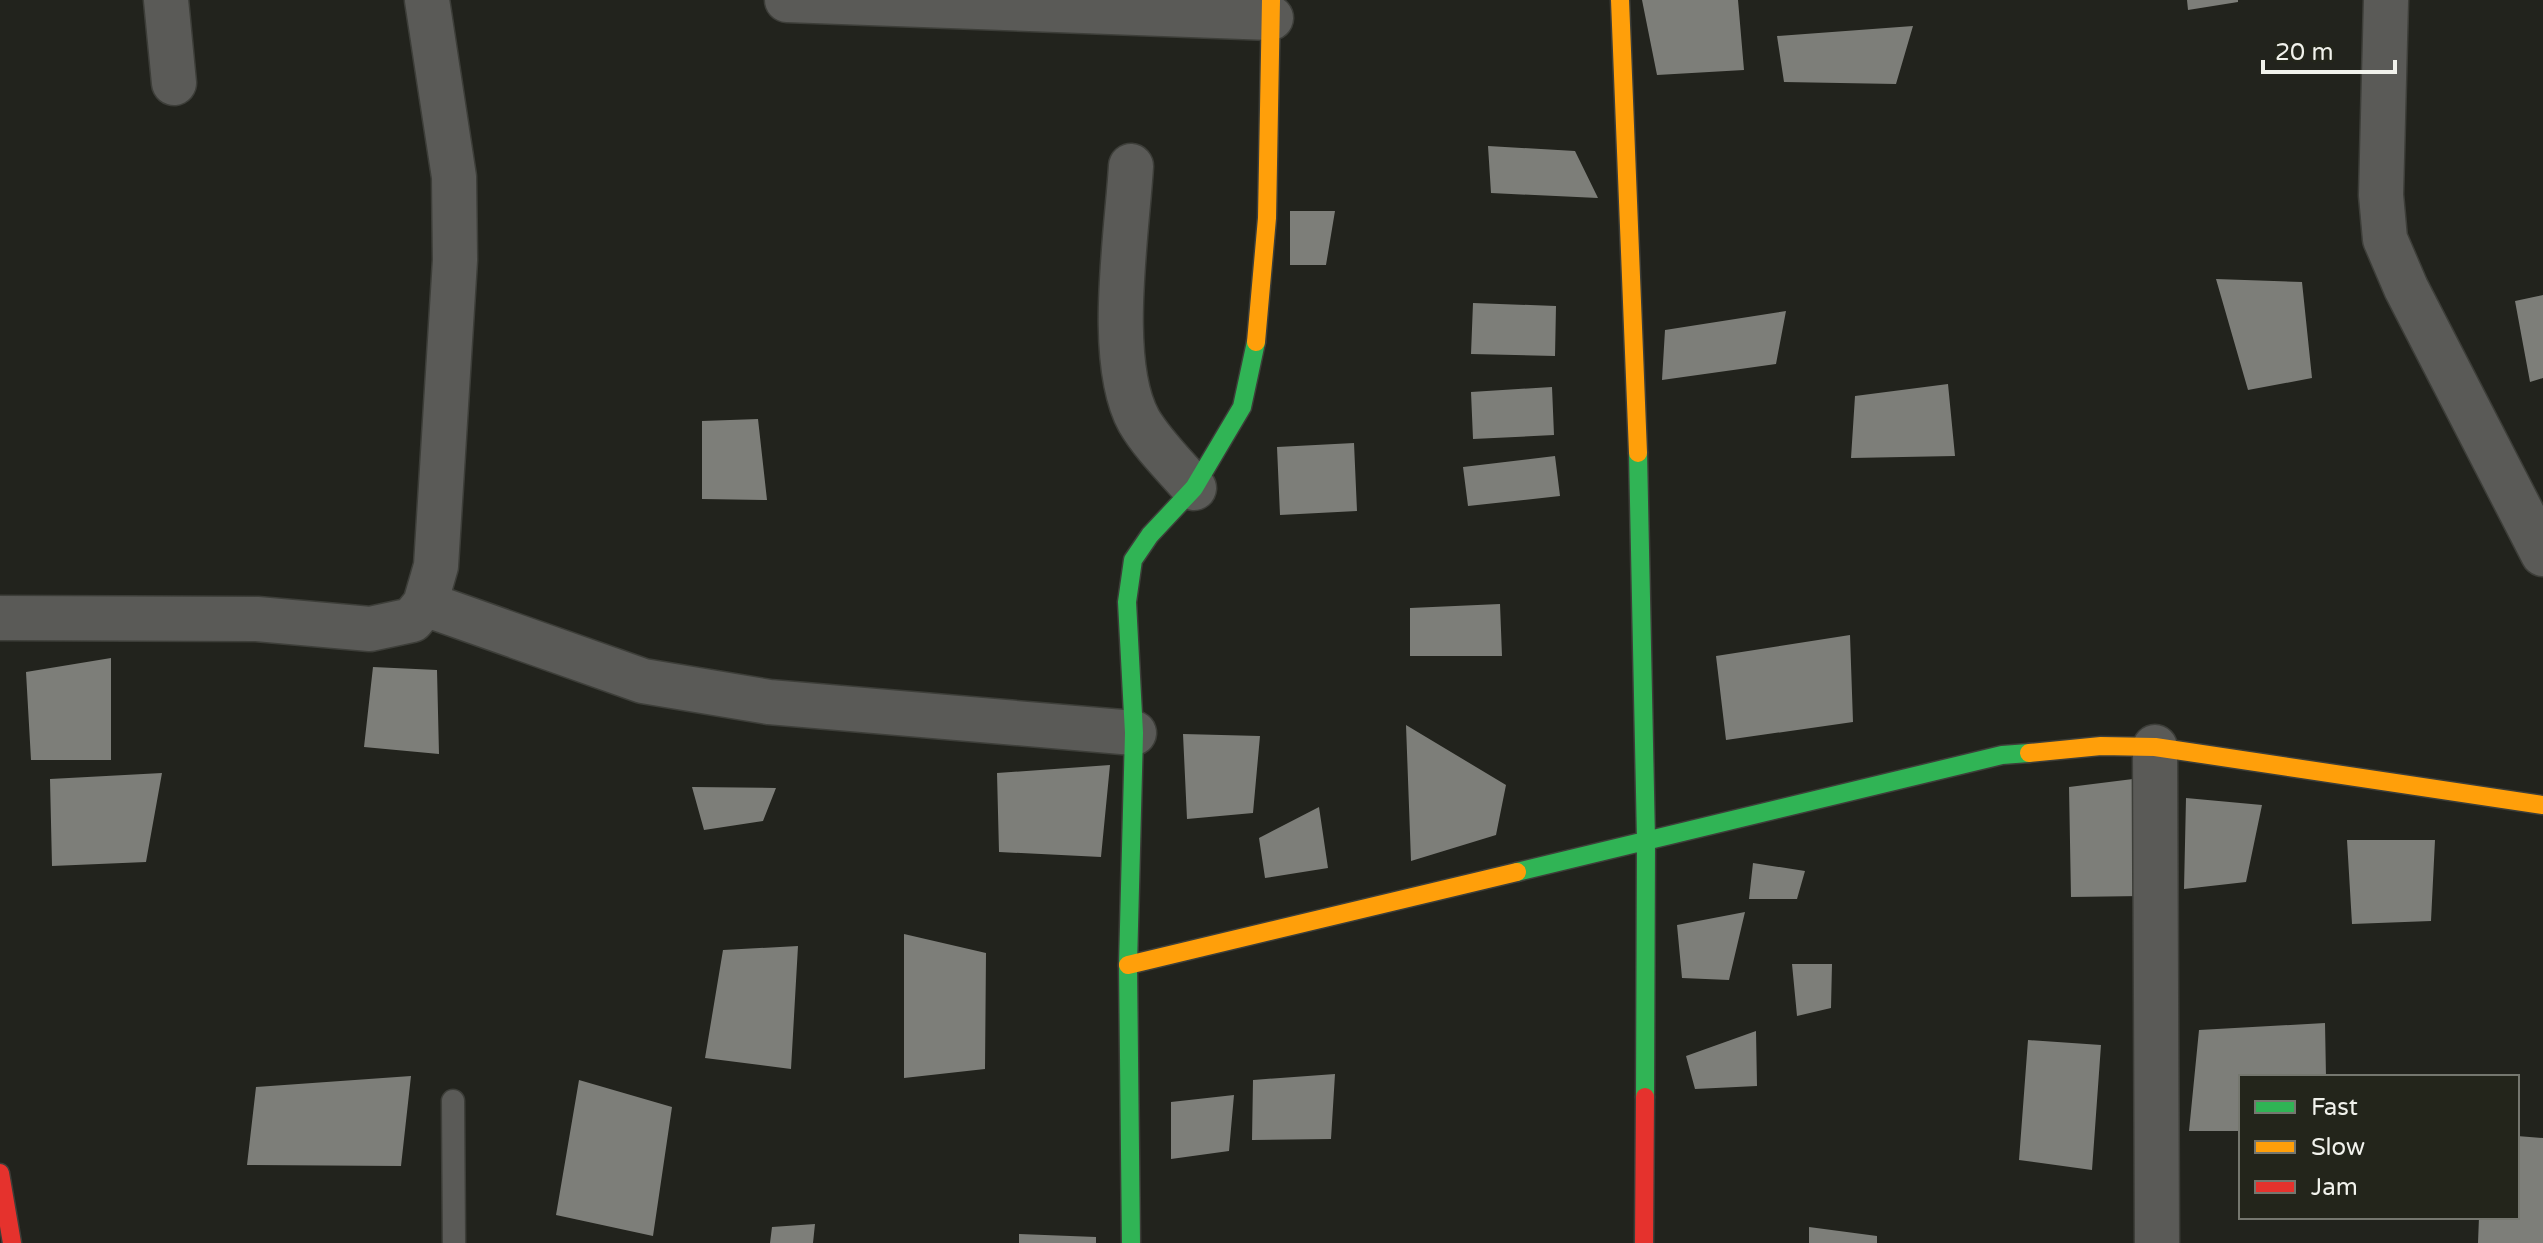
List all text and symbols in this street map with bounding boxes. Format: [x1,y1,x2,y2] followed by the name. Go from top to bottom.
[2263,24,2395,74] scale bar
[2275,38,2333,67] text: 20 m
[2239,1075,2519,1219] legend
[2311,1093,2358,1122] text: Fast
[2311,1133,2365,1162] text: Slow
[2311,1173,2358,1202] text: Jam

